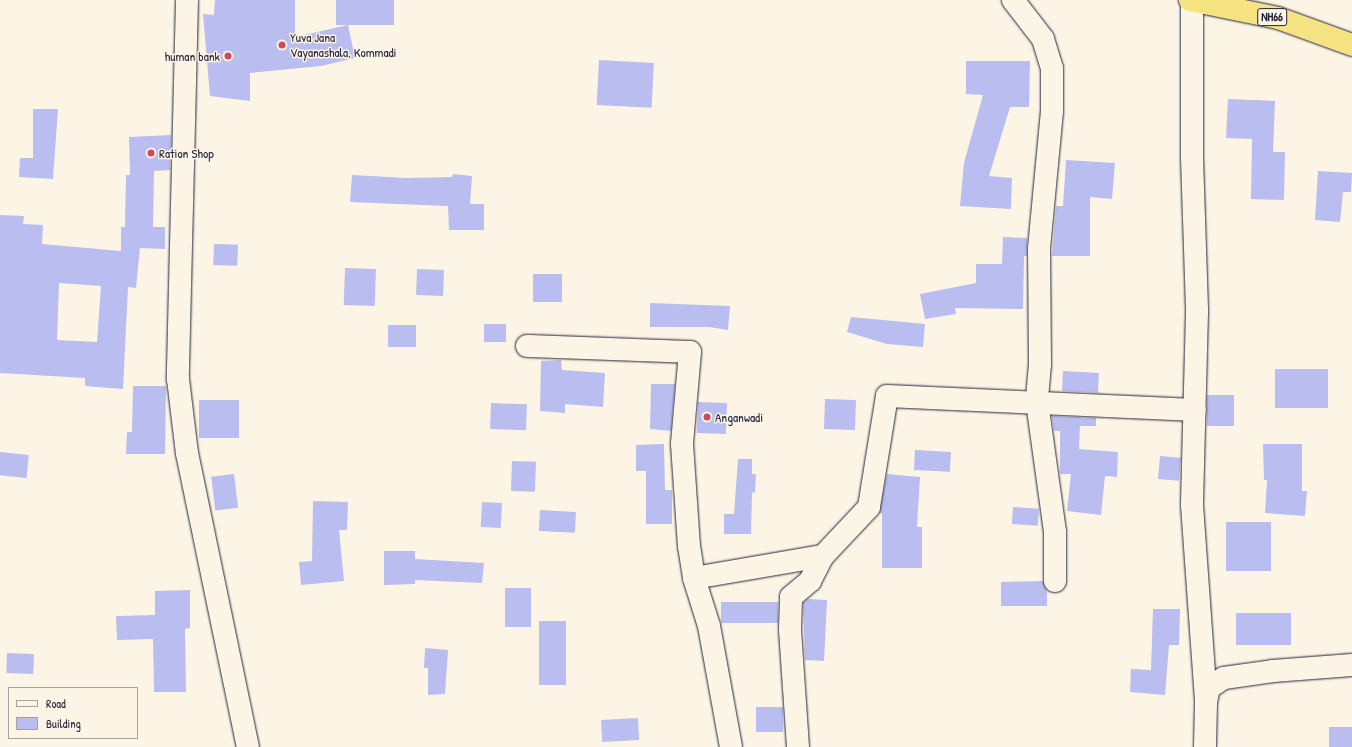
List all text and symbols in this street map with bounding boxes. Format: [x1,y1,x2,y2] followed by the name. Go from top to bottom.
[1257,7,1287,27] road number: NH66
[290,30,396,61] place label: Yuva Jana Vayanashala, Kommadi
[277,40,287,50] marker: Yuva Jana Vayanashala, Kommadi
[165,48,220,64] place label: human bank
[223,51,233,61] marker: human bank
[159,145,214,161] place label: Ration Shop
[146,148,156,158] marker: Ration Shop
[715,409,763,425] place label: Anganwadi
[702,412,712,422] marker: Anganwadi
[8,687,138,739] legend
[46,695,66,712] text: Road
[46,715,81,732] text: Building

